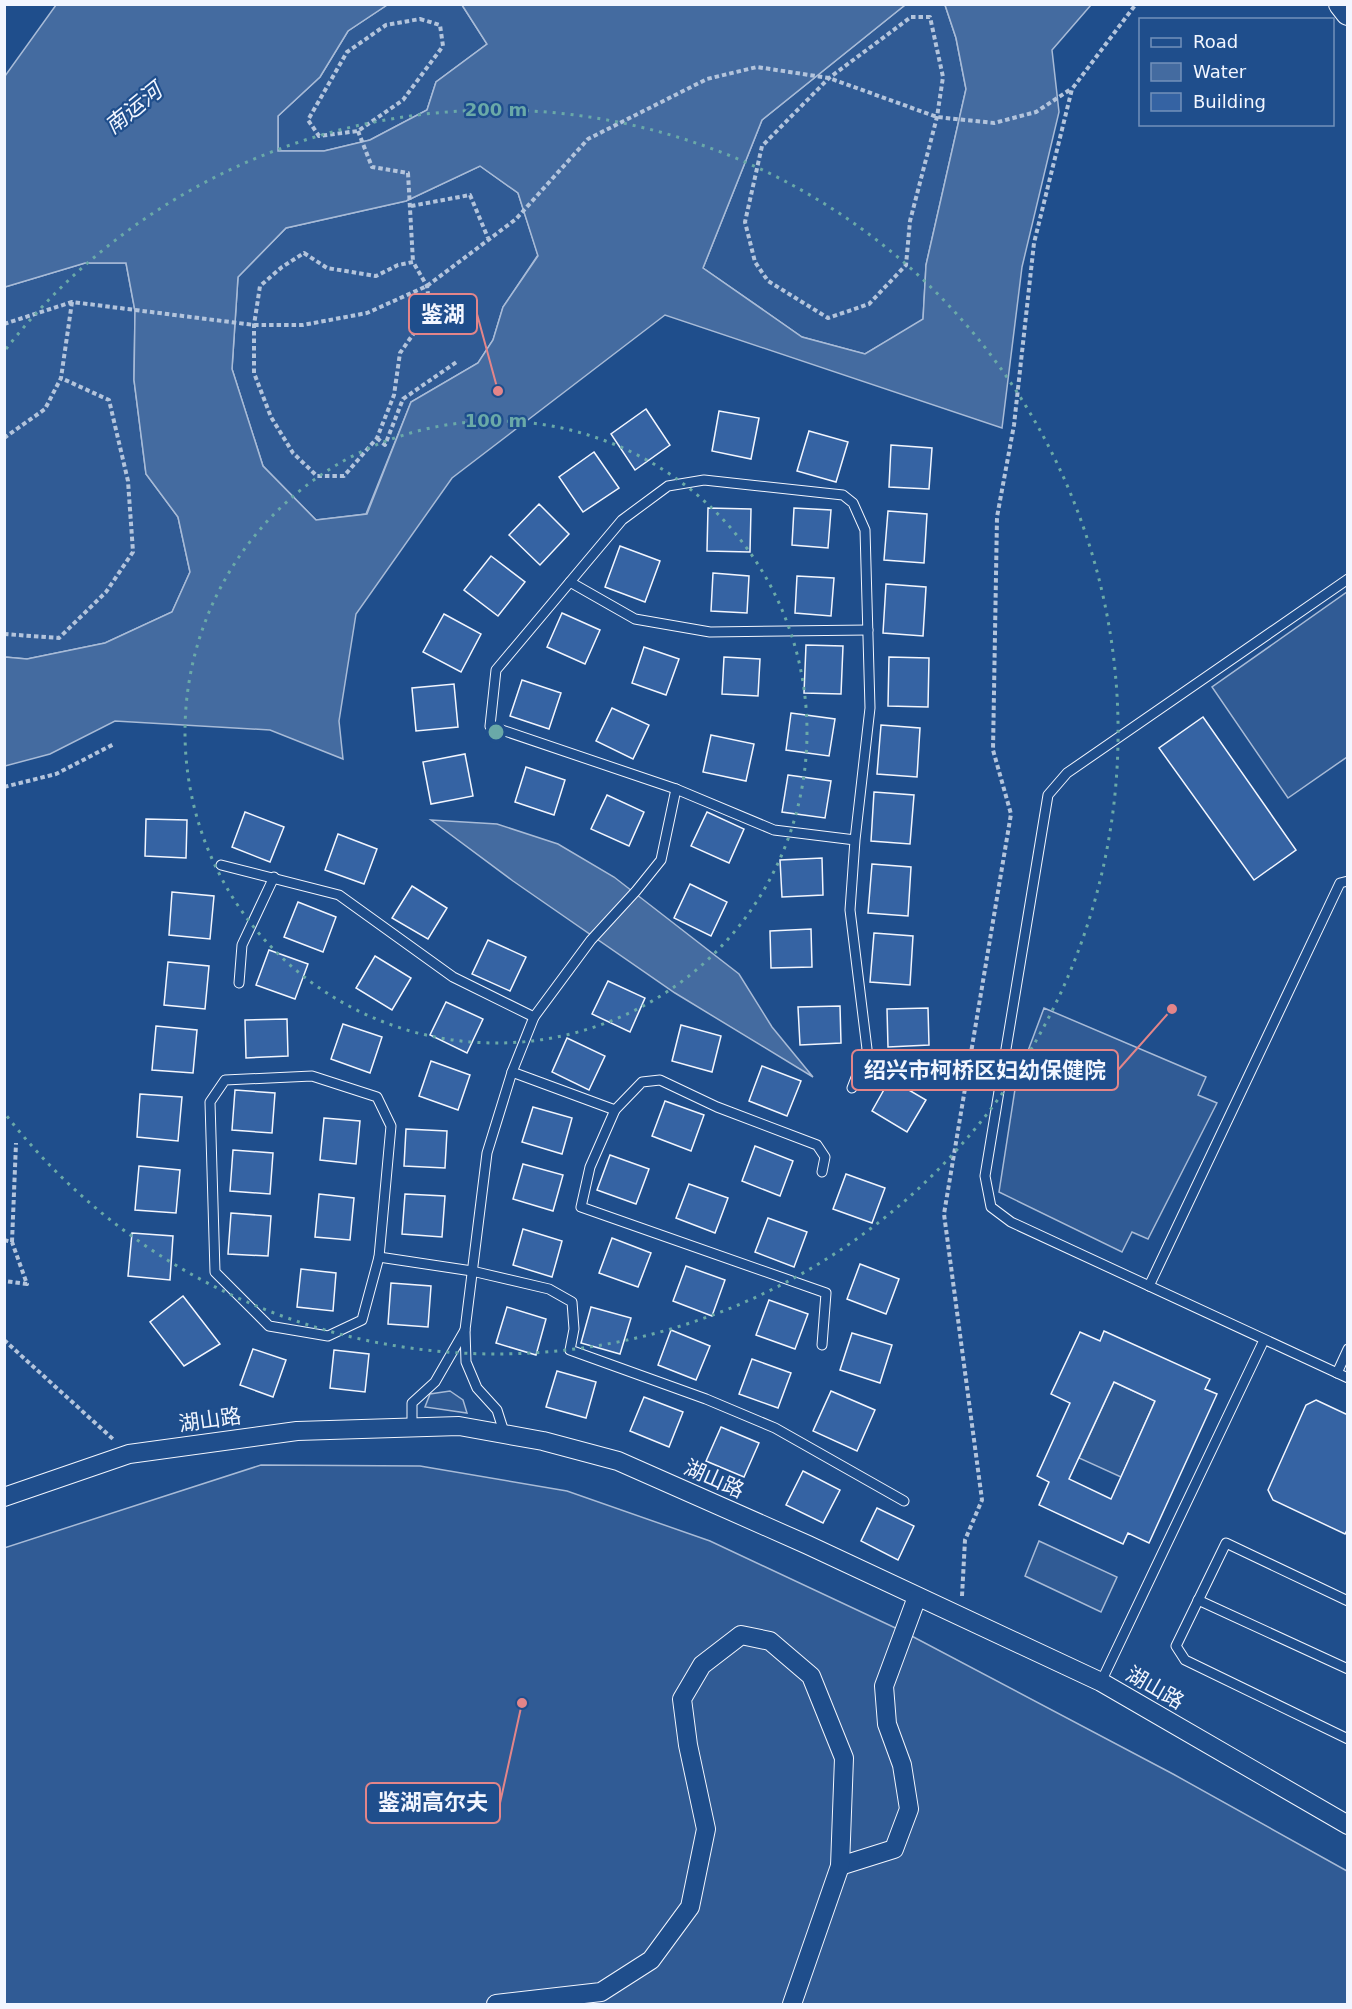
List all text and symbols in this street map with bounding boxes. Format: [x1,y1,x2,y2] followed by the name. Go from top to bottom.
[1139,18,1334,126] legend
[1193,31,1238,52] text: Road
[1193,61,1247,82] text: Water
[100,75,170,139] water label: 南运河
[1193,91,1266,112] text: Building
[465,99,527,120] text: 200 m
[409,294,477,334] callout: 鉴湖
[421,302,465,327] text: 鉴湖
[465,410,527,431] text: 100 m
[486,722,506,742] centre of rings
[852,1050,1118,1090] callout: 绍兴市柯桥区妇幼保健院
[864,1058,1106,1083] text: 绍兴市柯桥区妇幼保健院
[177,1404,243,1436] street label: 湖山路
[680,1455,748,1503] street label: 湖山路
[1122,1662,1188,1714] street label: 湖山路
[366,1783,500,1823] callout: 鉴湖高尔夫
[378,1790,488,1815] text: 鉴湖高尔夫

